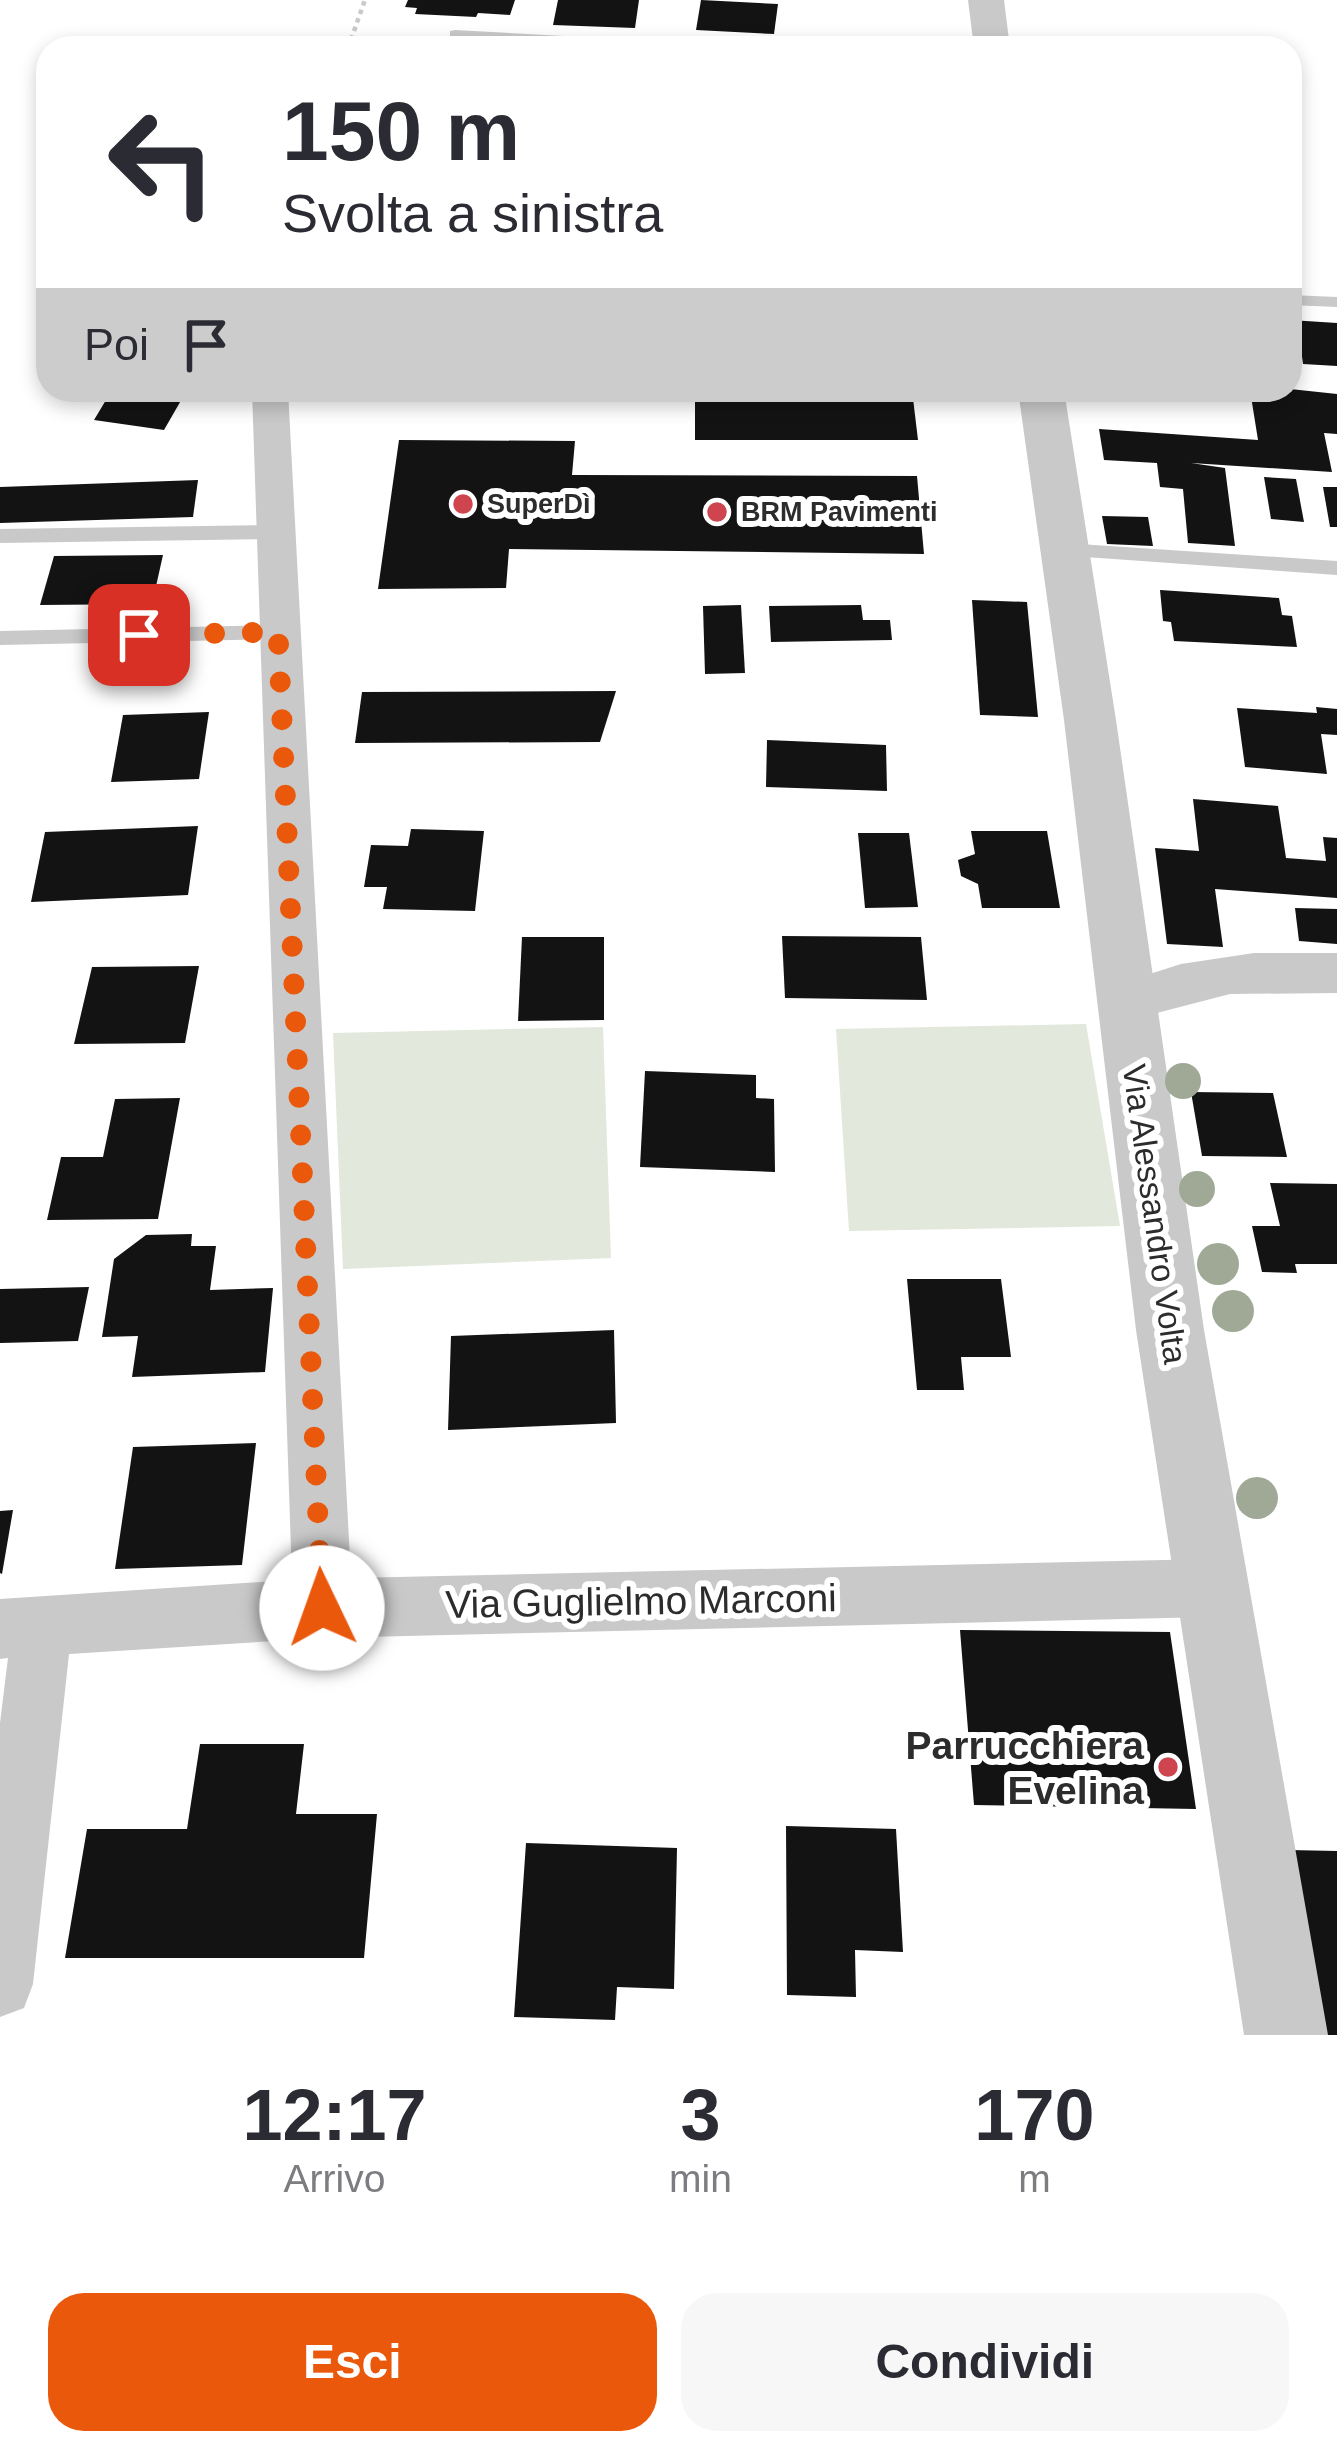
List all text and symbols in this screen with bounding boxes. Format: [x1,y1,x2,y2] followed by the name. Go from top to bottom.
[84,84,240,240] icon: left
[282,84,520,178] text: 150 m
[282,183,663,243] text: Svolta a sinistra
[173,312,239,378] icon: arrive
[84,319,149,370] text: Poi
[487,489,591,519] place label: SuperDì
[450,491,476,517] marker: SuperDì
[741,497,938,527] place label: BRM Pavimenti
[704,499,730,525] marker: BRM Pavimenti
[88,584,190,686] pin
[106,602,172,668] icon: arrive
[1116,1062,1194,1367] street label: Via Alessandro Volta
[259,1545,385,1671] position arrow
[445,1576,837,1626] street label: Via Guglielmo Marconi
[906,1724,1144,1812] place label: Parrucchiera Evelina
[1155,1754,1181,1780] marker: Parrucchiera Evelina
[242,2075,427,2155] text: 12:17
[680,2075,721,2155] text: 3
[974,2075,1095,2155] text: 170
[284,2157,385,2200] text: Arrivo
[669,2157,732,2200] text: min
[1018,2157,1051,2200] text: m
[48,2293,657,2431] button: Esci
[681,2293,1289,2431] button: Condividi

